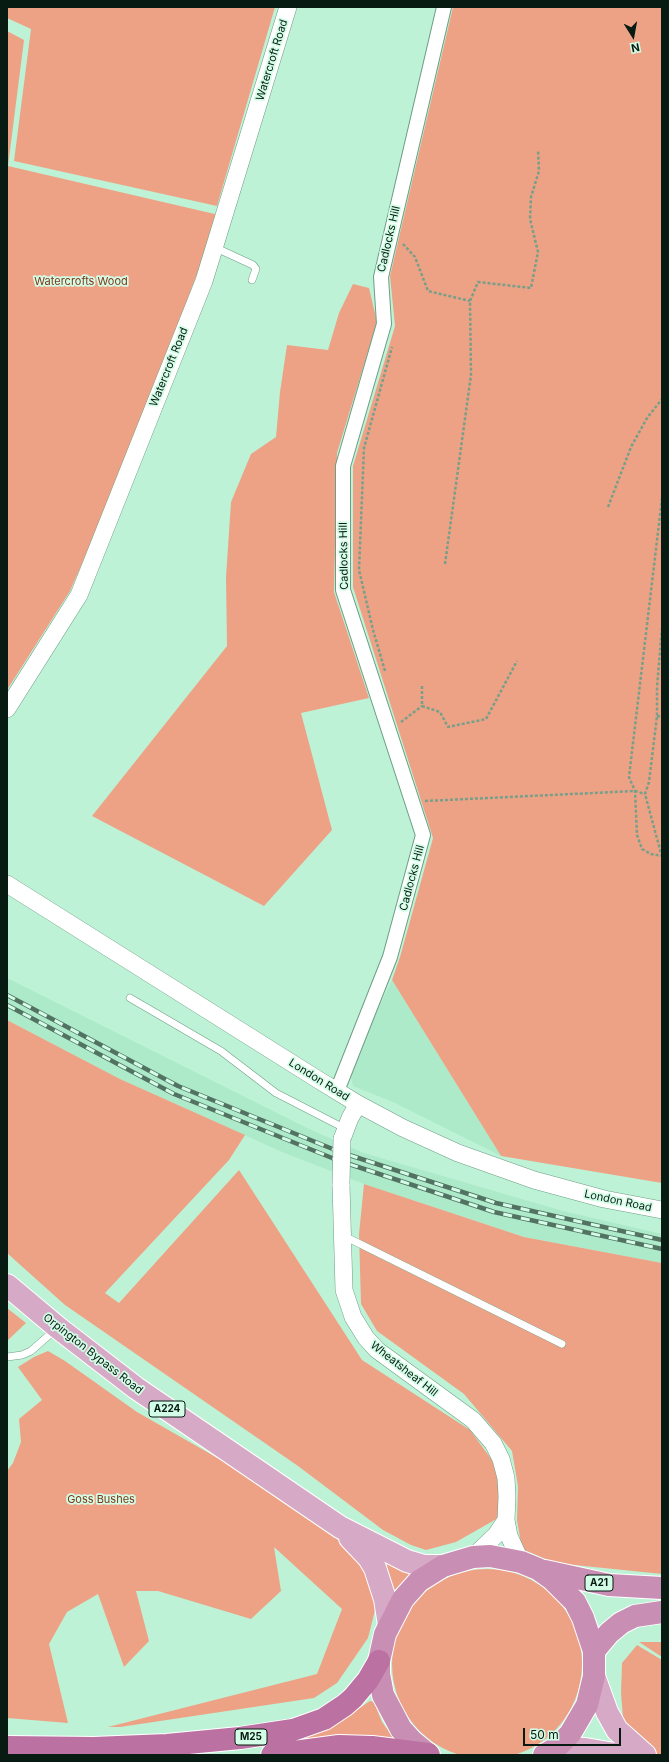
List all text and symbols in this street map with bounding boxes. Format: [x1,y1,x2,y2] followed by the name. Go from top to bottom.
[613,16,653,56] north arrow
[253,18,291,102] street label: Watercroft Road
[630,40,641,55] text: N
[375,205,403,273] street label: Cadlocks Hill
[34,275,128,289] park label: Watercrofts Wood
[147,326,191,408] street label: Watercroft Road
[337,522,351,590] street label: Cadlocks Hill
[397,844,427,912] street label: Cadlocks Hill
[286,1056,352,1104] street label: London Road
[583,1187,653,1215] street label: London Road
[41,1311,145,1397] street label: Orpington Bypass Road
[368,1339,440,1399] street label: Wheatsheaf Hill
[149,1401,185,1417] road number: A224
[67,1493,135,1507] park label: Goss Bushes
[585,1575,613,1591] road number: A21
[525,1720,623,1746] scale bar
[530,1727,559,1742] text: 50 m
[235,1729,267,1745] road number: M25

